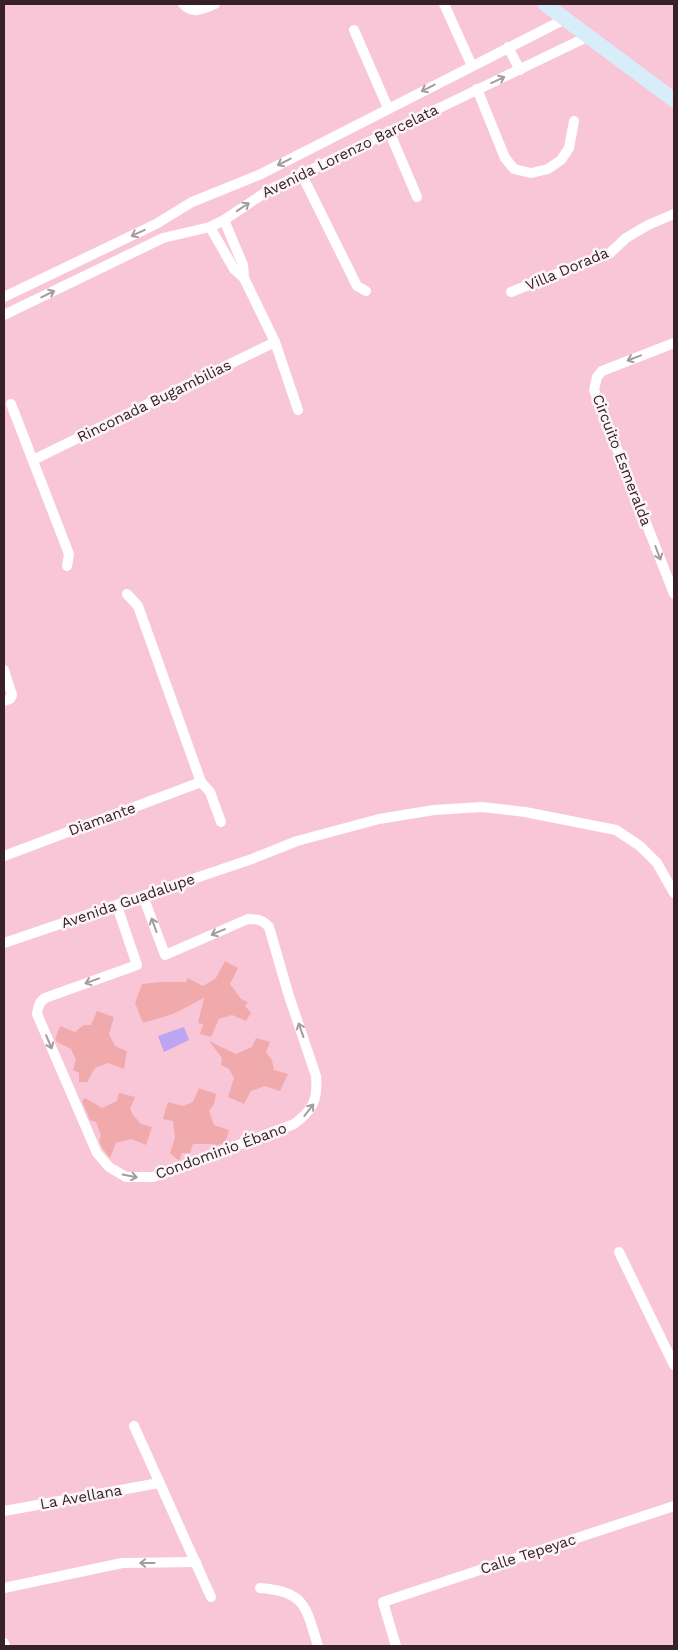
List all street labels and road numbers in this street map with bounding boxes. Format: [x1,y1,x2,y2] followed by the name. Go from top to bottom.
[259,100,442,202] street label: Avenida Lorenzo Barcelata
[523,243,612,295] street label: Villa Dorada
[74,356,234,446] street label: Rinconada Bugambilias
[589,392,656,529] street label: Circuito Esmeralda
[66,799,138,839] street label: Diamante
[59,870,197,932] street label: Avenida Guadalupe
[153,1119,289,1183] street label: Condominio Ébano
[39,1481,124,1513] street label: La Avellana
[478,1530,578,1578] street label: Calle Tepeyac

